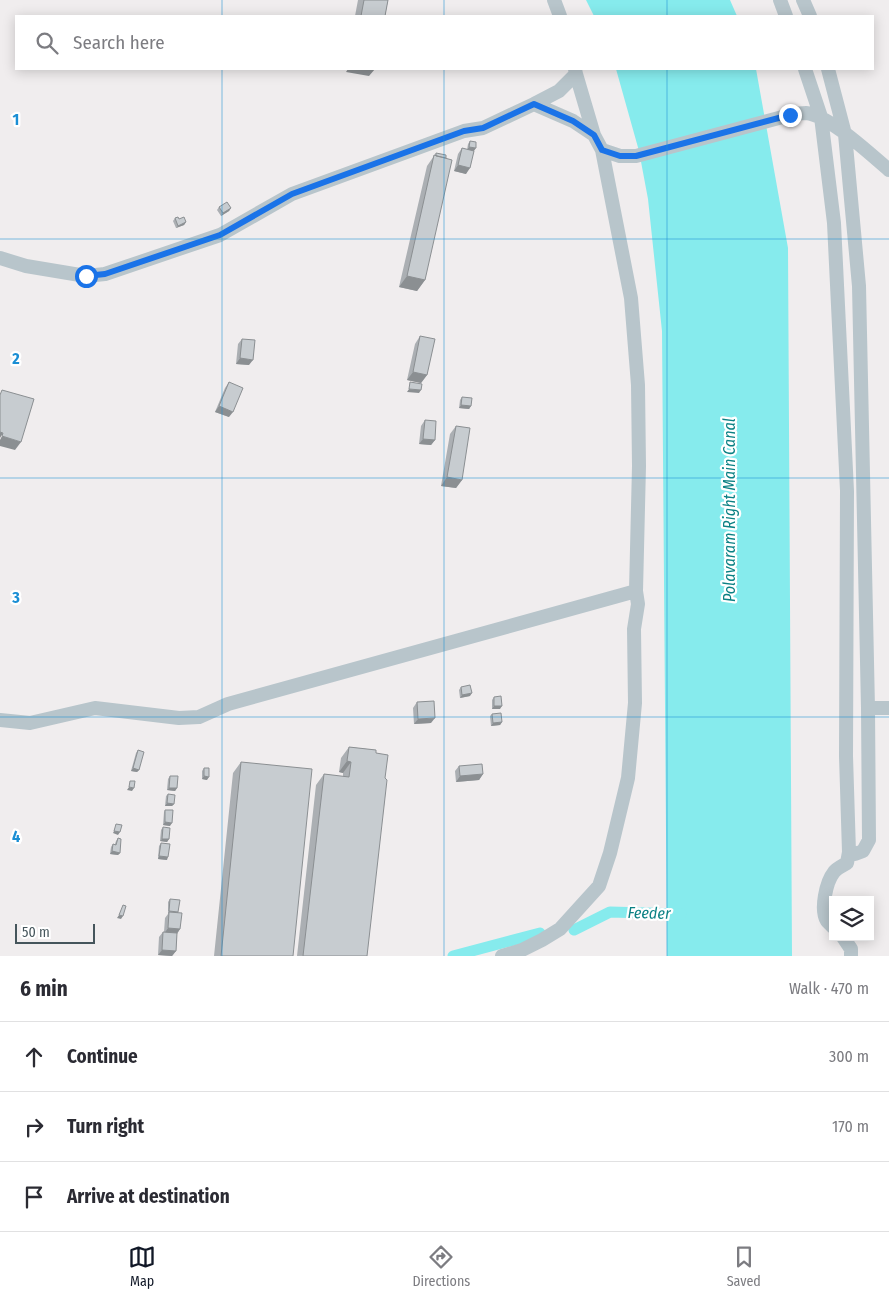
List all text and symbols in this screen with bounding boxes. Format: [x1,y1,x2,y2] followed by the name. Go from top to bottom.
[15,15,874,70] search box
[33,29,61,57] icon: search
[73,31,165,54] text: Search here
[779,104,802,127] route end
[13,110,19,129] text: 1
[75,265,98,288] route start
[11,349,20,368] text: 2
[720,418,739,602] water label: Polavaram Right Main Canal
[11,588,20,607] text: 3
[12,827,20,846] text: 4
[829,896,874,941] map controls
[829,896,874,941] button: layers
[627,903,671,923] water label: Feeder
[15,921,95,944] scale bar
[22,924,50,941] text: 50 m
[20,976,68,1002] text: 6 min
[789,979,869,998] text: Walk · 470 m
[20,1043,48,1071] icon: ahead
[67,1045,138,1068] text: Continue
[829,1047,869,1066] text: 300 m
[20,1113,48,1141] icon: right
[67,1115,144,1138] text: Turn right
[832,1117,869,1136] text: 170 m
[20,1183,48,1211] icon: arrive
[67,1185,230,1208] text: Arrive at destination
[128,1243,156,1290] tab: Map
[412,1243,470,1290] tab: Directions
[727,1243,761,1290] tab: Saved

